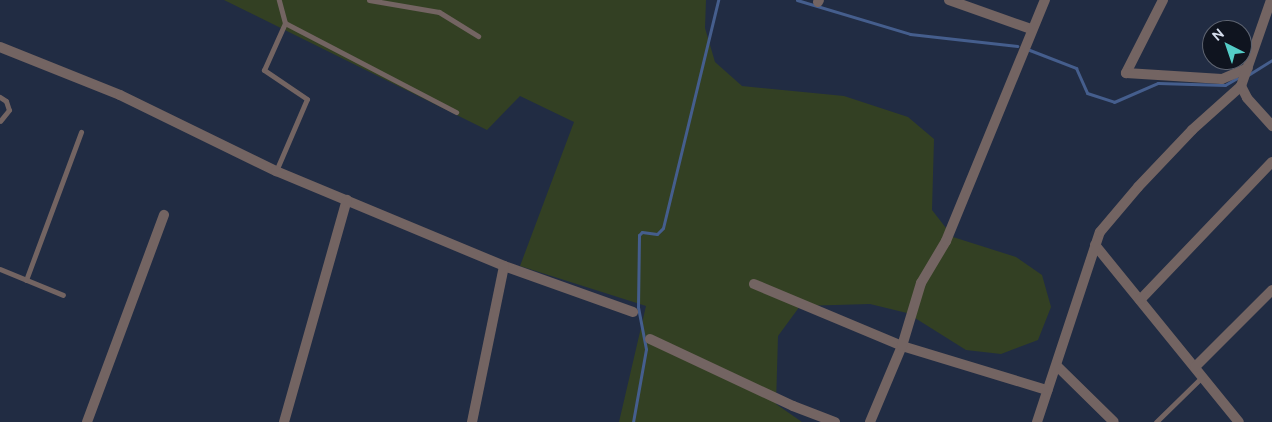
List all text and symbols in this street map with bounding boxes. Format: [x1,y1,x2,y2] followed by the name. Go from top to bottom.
[1202,20,1252,70] north arrow
[1209,25,1227,44] text: N

